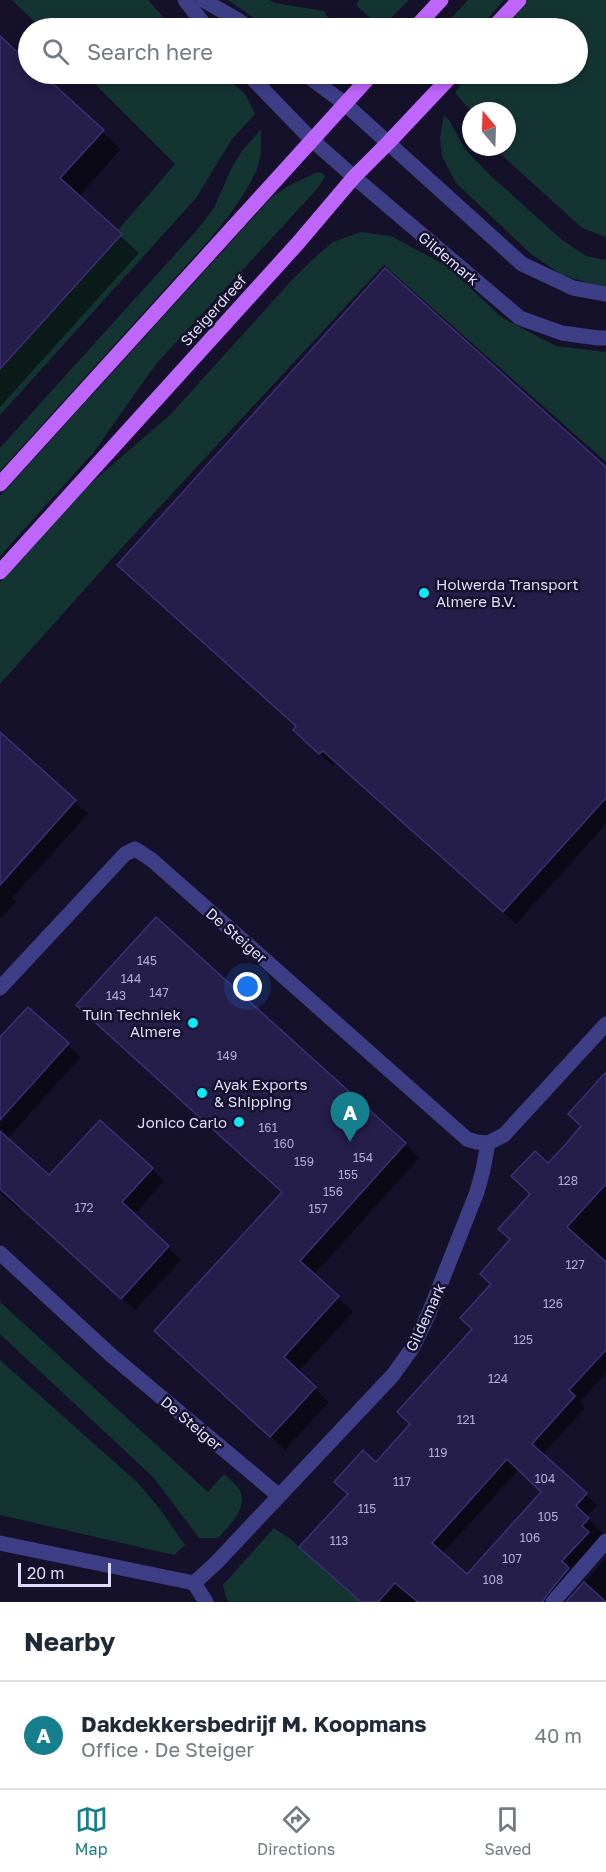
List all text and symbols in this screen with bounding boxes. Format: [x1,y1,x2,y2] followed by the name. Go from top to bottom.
[18,18,588,84] search box
[39,35,72,68] icon: search
[87,38,213,65] text: Search here
[462,102,516,156] north arrow
[415,228,483,289] street label: Gildemark
[176,270,250,349] street label: Steigerdreef
[436,575,579,610] place label: Holwerda Transport Almere B.V.
[417,586,431,600] marker: Holwerda Transport Almere B.V.
[203,904,271,966] street label: De Steiger
[137,953,157,968] house number: 145
[121,971,141,986] house number: 144
[233,972,262,1001] your location
[149,985,169,1000] house number: 147
[106,988,126,1003] house number: 143
[83,1005,182,1040] place label: Tuin Techniek Almere
[186,1016,200,1030] marker: Tuin Techniek Almere
[217,1048,237,1063] house number: 149
[214,1075,308,1110] place label: Ayak Exports & Shipping
[195,1086,209,1100] marker: Ayak Exports & Shipping
[330,1092,370,1142] pin: A
[137,1113,227,1131] place label: Jonico Carlo
[232,1115,246,1129] marker: Jonico Carlo
[259,1120,278,1135] house number: 161
[274,1136,294,1151] house number: 160
[353,1150,373,1165] house number: 154
[294,1154,314,1169] house number: 159
[338,1167,358,1182] house number: 155
[558,1173,578,1188] house number: 128
[323,1184,343,1199] house number: 156
[74,1200,94,1215] house number: 172
[308,1201,328,1216] house number: 157
[565,1257,585,1272] house number: 127
[401,1280,449,1354] street label: Gildemark
[543,1296,563,1311] house number: 126
[513,1332,533,1347] house number: 125
[488,1371,508,1386] house number: 124
[158,1392,227,1454] street label: De Steiger
[457,1412,475,1427] house number: 121
[429,1445,447,1460] house number: 119
[535,1471,555,1486] house number: 104
[393,1474,411,1489] house number: 117
[358,1501,376,1516] house number: 115
[538,1509,558,1524] house number: 105
[520,1530,540,1545] house number: 106
[330,1533,348,1548] house number: 113
[502,1551,522,1566] house number: 107
[18,1560,111,1588] scale bar
[27,1563,64,1583] text: 20 m
[483,1572,503,1587] house number: 108
[24,1626,115,1657] text: Nearby
[81,1710,427,1737] text: Dakdekkersbedrijf M. Koopmans
[36,1723,51,1747] text: A
[535,1723,582,1747] text: 40 m
[81,1737,254,1761] text: Office · De Steiger
[75,1803,108,1859] tab: Map
[257,1803,335,1859] tab: Directions
[485,1803,531,1859] tab: Saved

